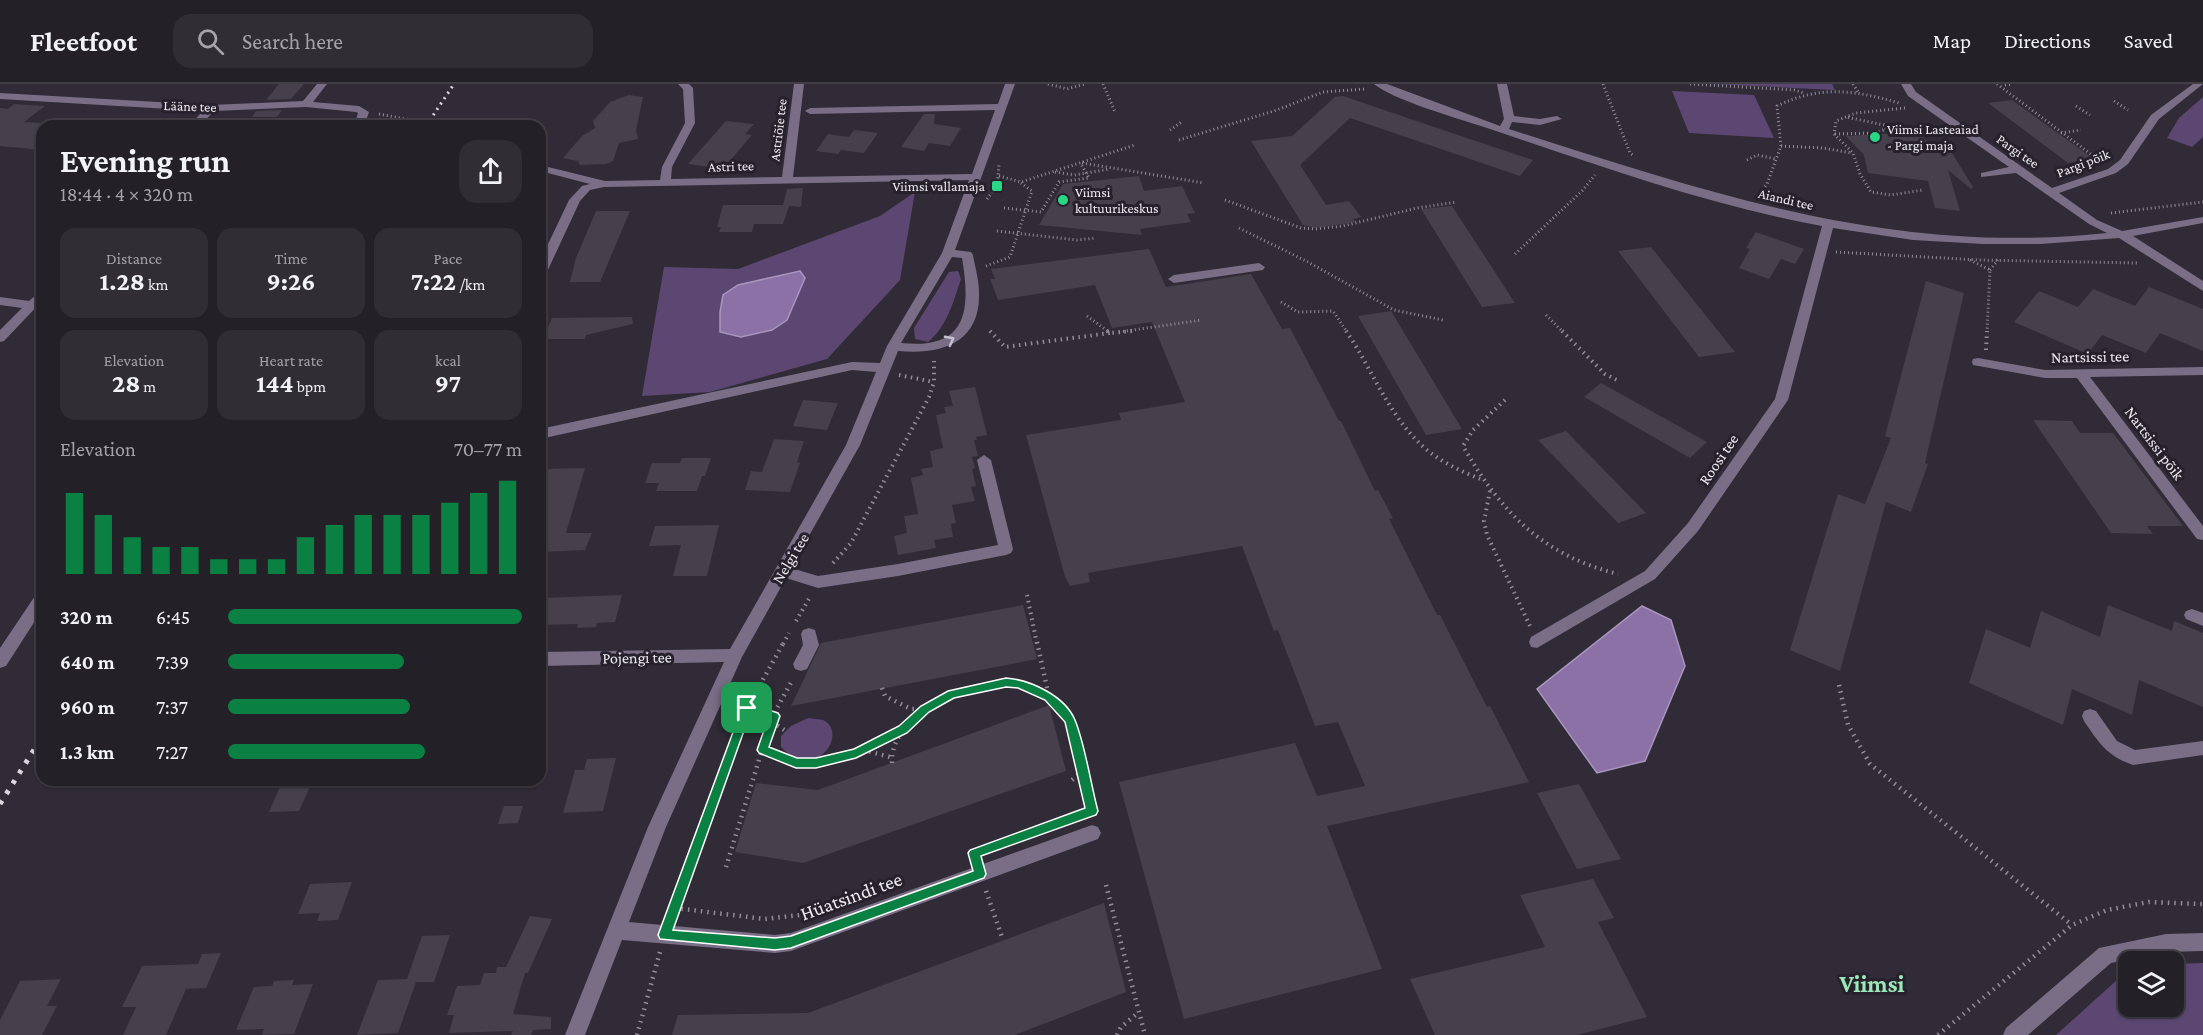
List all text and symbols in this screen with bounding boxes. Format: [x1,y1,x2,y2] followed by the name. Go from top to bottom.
[173,14,593,68] search box
[194,25,227,58] icon: search
[30,26,137,57] text: Fleetfoot
[242,29,343,54] text: Search here
[1933,29,1971,53] text: Map
[2004,29,2091,53] text: Directions
[2124,29,2173,53] text: Saved
[163,97,217,115] street label: Lääne tee
[766,98,790,162] street label: Astriõie tee
[1887,121,1979,154] place label: Viimsi Lasteaiad - Pargi maja
[1868,130,1882,144] marker: Viimsi Lasteaiad - Pargi maja
[1994,131,2042,171] street label: Pargi tee
[459,140,522,203] button: share
[60,142,230,179] text: Evening run
[2054,145,2112,180] street label: Pargi põik
[708,157,754,175] street label: Astri tee
[893,178,986,195] place label: Viimsi vallamaja
[990,179,1004,193] marker: Viimsi vallamaja
[60,183,193,205] text: 18:44 · 4 × 320 m
[1075,184,1159,216] place label: Viimsi kultuurikeskus
[1757,185,1815,213] street label: Aiandi tee
[1056,193,1070,207] marker: Viimsi kultuurikeskus
[106,250,162,267] text: Distance
[275,250,307,267] text: Time
[434,250,462,267] text: Pace
[100,267,145,296] text: 1.28
[267,267,315,296] text: 9:26
[411,267,456,296] text: 7:22
[145,276,168,293] text: km
[456,276,485,293] text: /km
[944,336,954,347] one-way arrow
[2051,347,2129,366] street label: Nartsissi tee
[104,352,164,369] text: Elevation
[259,352,323,369] text: Heart rate
[435,352,461,369] text: kcal
[112,369,140,398] text: 28
[256,369,294,398] text: 144
[435,369,461,398] text: 97
[140,378,156,395] text: m
[294,378,326,395] text: bpm
[2121,403,2188,484] street label: Nartsissi põik
[1695,431,1741,488] street label: Roosi tee
[60,438,136,460] text: Elevation
[454,438,522,460] text: 70–77 m
[769,530,813,587] street label: Nelgi tee
[60,606,113,628] text: 320 m
[156,606,190,628] text: 6:45
[602,648,672,668] street label: Pojengi tee
[60,651,115,673] text: 640 m
[156,651,189,673] text: 7:39
[721,682,772,733] pin
[730,691,763,724] icon: arrive
[60,696,115,718] text: 960 m
[156,696,188,718] text: 7:37
[60,741,114,763] text: 1.3 km
[156,741,188,763] text: 7:27
[797,867,905,925] street label: Hüatsindi tee
[2118,951,2184,1017] map controls
[2118,951,2184,1017] button: layers
[1839,970,1904,997] district label: Viimsi

